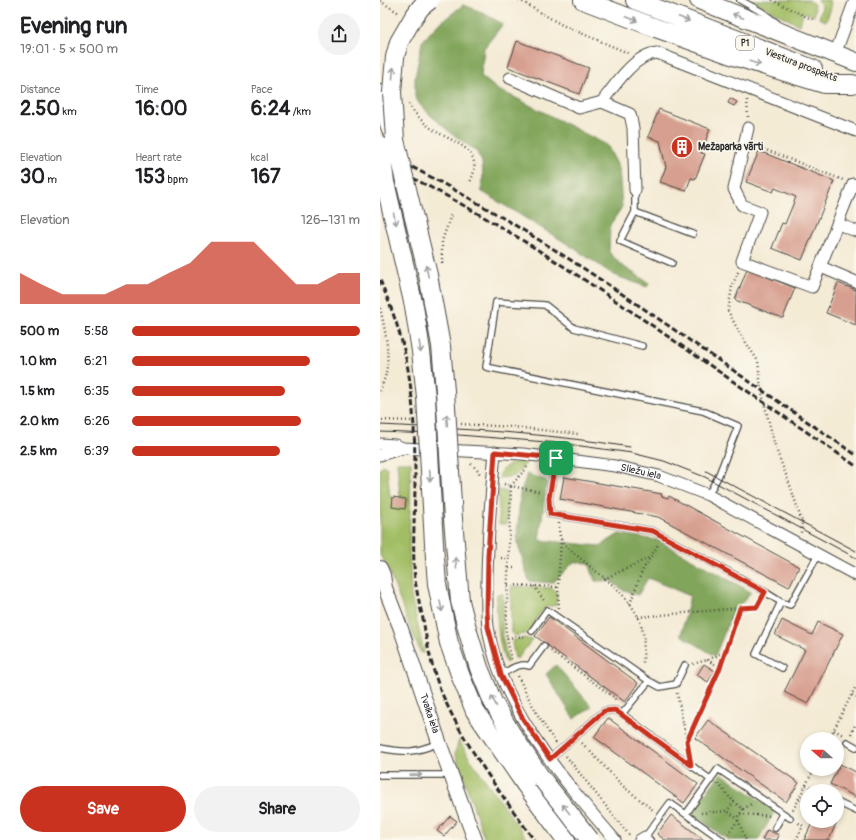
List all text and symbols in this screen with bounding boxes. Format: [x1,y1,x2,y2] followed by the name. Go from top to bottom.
[732,11,744,19] one-way arrow
[20,12,128,40] text: Evening run
[318,13,360,55] button: share
[626,16,638,24] one-way arrow
[678,16,690,24] one-way arrow
[736,36,754,50] road number: P1
[20,41,118,57] text: 19:01 · 5 × 500 m
[763,46,840,85] street label: Viestura prospekts
[748,60,761,67] one-way arrow
[389,67,396,80] one-way arrow
[20,83,60,96] text: Distance
[135,83,158,96] text: Time
[251,83,272,96] text: Pace
[20,96,60,121] text: 2.50
[135,96,187,121] text: 16:00
[251,96,290,121] text: 6:24
[60,105,77,118] text: km
[290,105,311,118] text: /km
[669,134,695,160] building icon: Mežaparka vārti
[698,141,763,153] place label: Mežaparka vārti
[20,151,62,164] text: Elevation
[135,151,182,164] text: Heart rate
[251,151,269,164] text: kcal
[20,164,45,189] text: 30
[135,164,165,189] text: 153
[251,164,281,189] text: 167
[45,173,57,186] text: m
[165,173,188,186] text: bpm
[20,212,70,228] text: Elevation
[301,212,360,228] text: 126–131 m
[391,213,399,226] one-way arrow
[422,265,430,278] one-way arrow
[20,323,59,339] text: 500 m
[84,323,108,339] text: 5:58
[416,340,424,353] one-way arrow
[20,353,57,369] text: 1.0 km
[84,353,107,369] text: 6:21
[20,383,55,399] text: 1.5 km
[84,383,109,399] text: 6:35
[20,413,59,429] text: 2.0 km
[84,413,110,429] text: 6:26
[443,414,451,427] one-way arrow
[539,441,573,475] pin
[20,443,57,459] text: 2.5 km
[84,443,109,459] text: 6:39
[545,447,567,469] icon: arrive
[619,461,663,482] street label: Sliežu iela
[427,469,434,482] one-way arrow
[452,557,460,570] one-way arrow
[438,599,446,612] one-way arrow
[417,692,442,735] street label: Tvaika iela
[490,696,497,708] one-way arrow
[800,732,844,776] north arrow
[800,732,844,828] map controls
[409,772,422,779] one-way arrow
[800,784,844,828] button: locate
[20,786,186,832] button: Save
[194,786,360,832] button: Share
[561,804,570,815] one-way arrow

